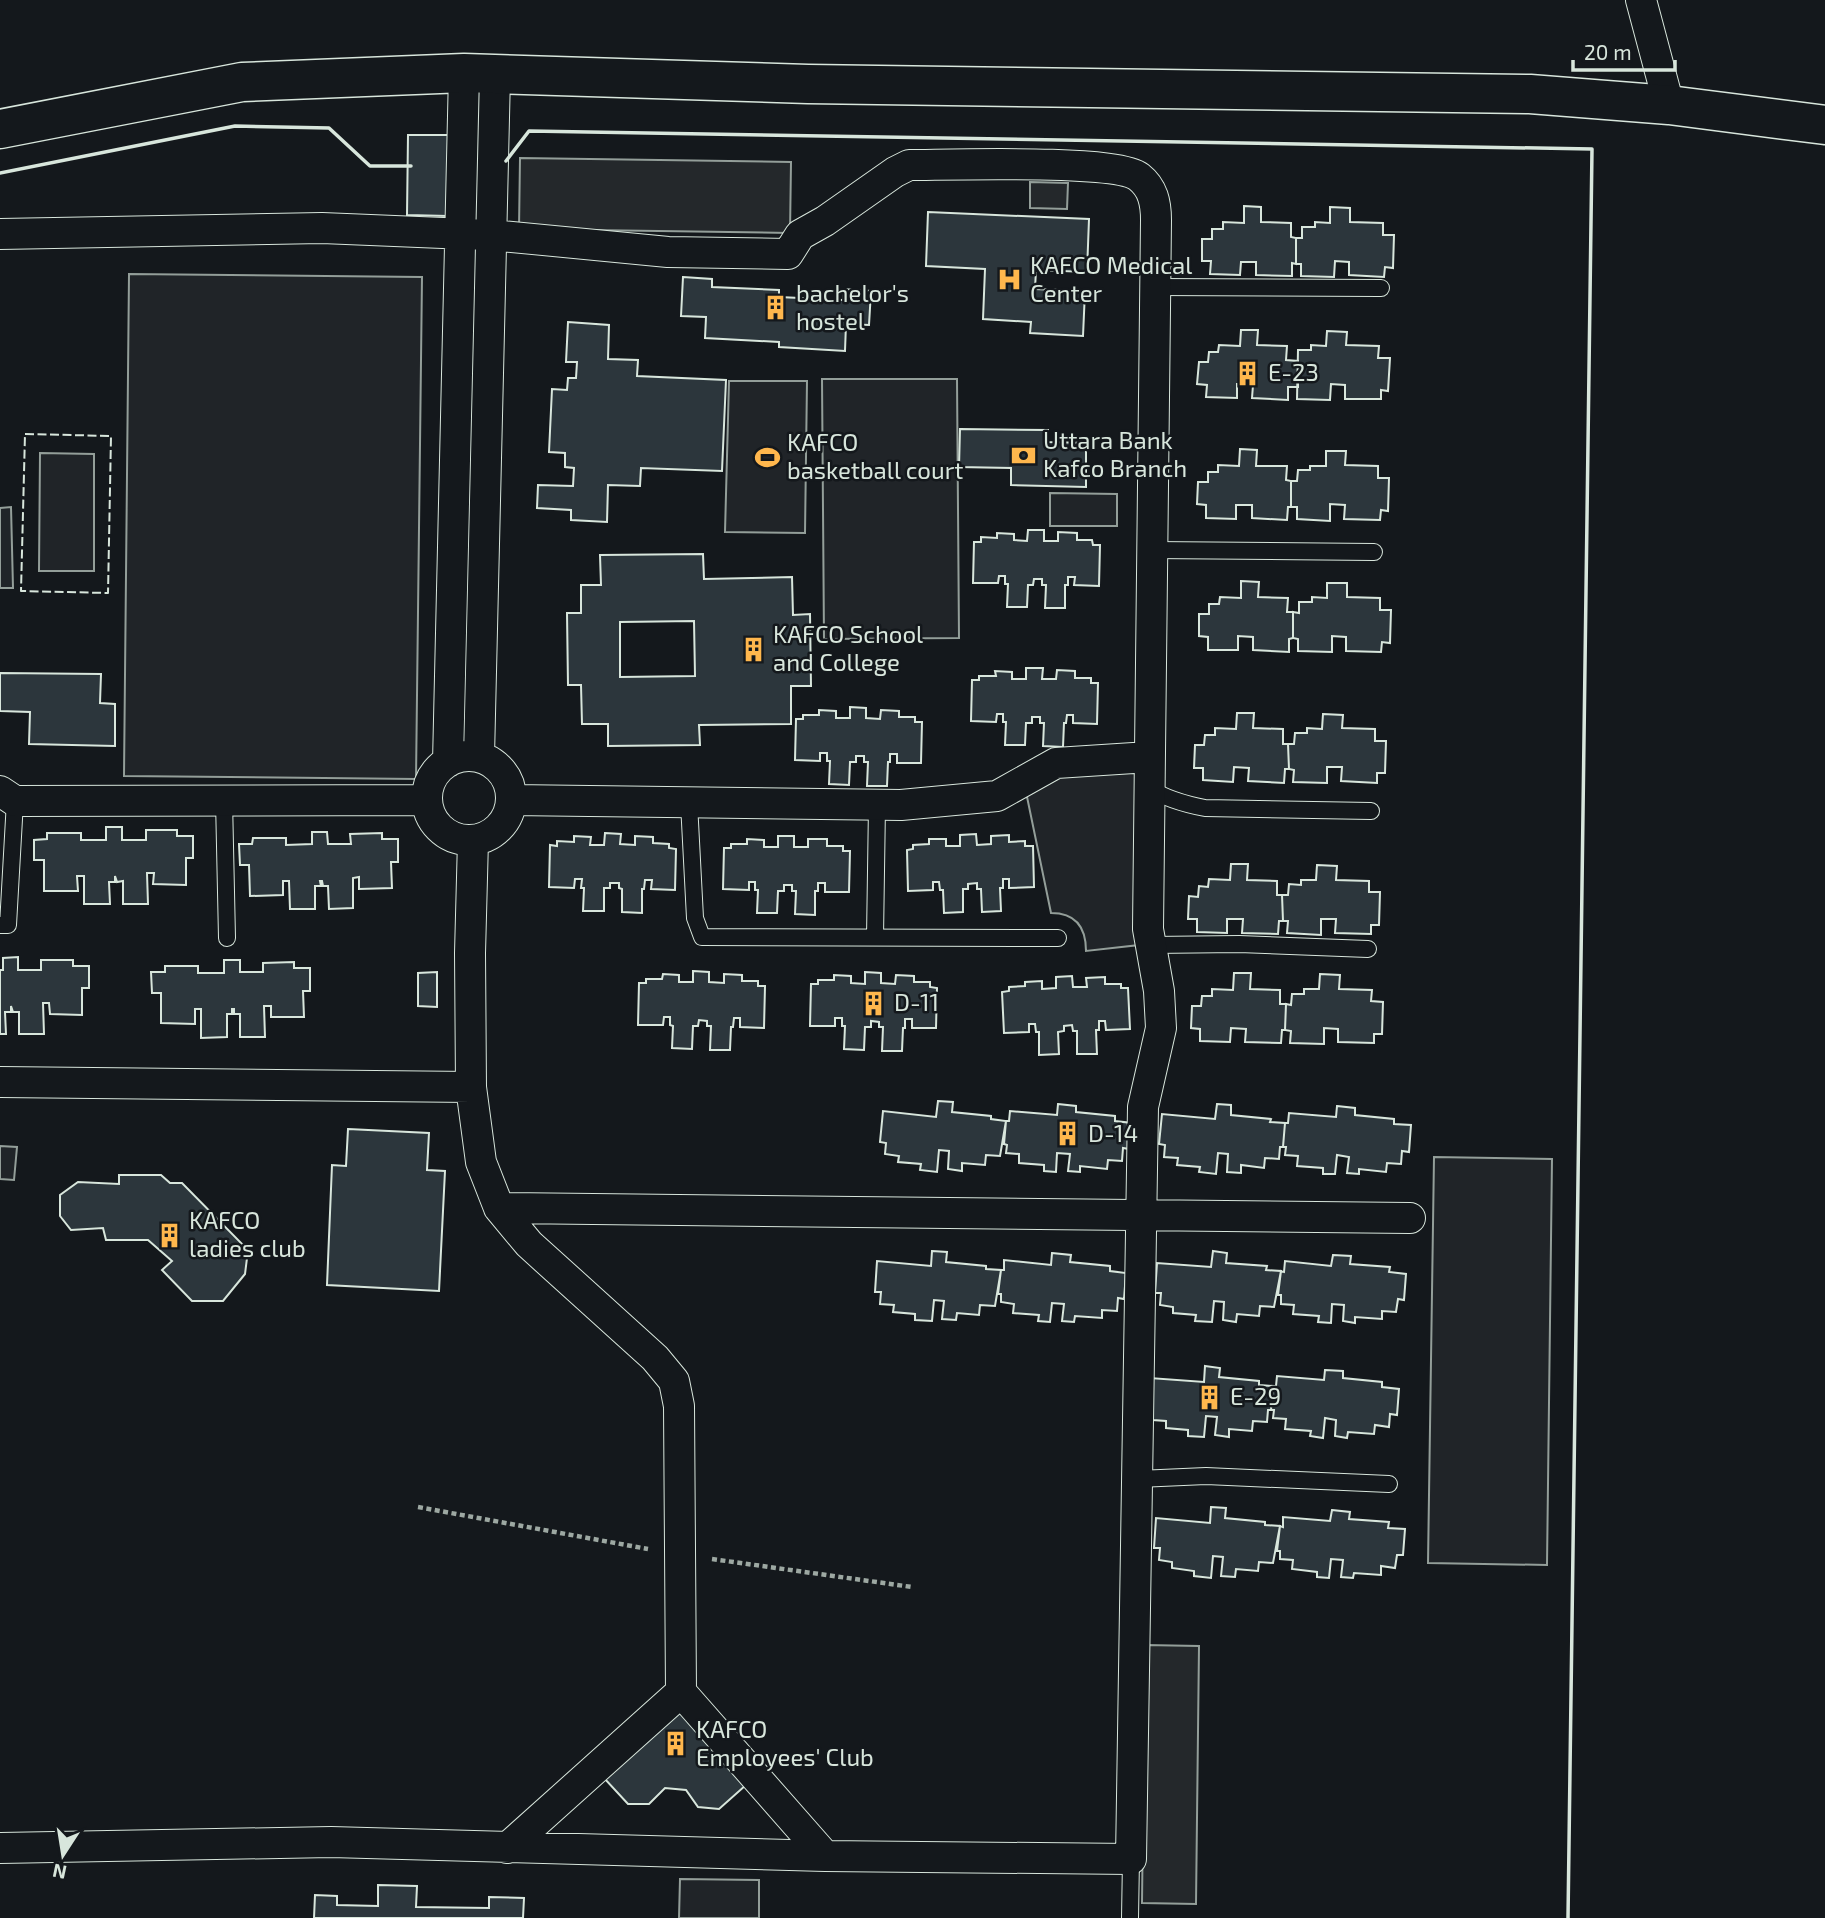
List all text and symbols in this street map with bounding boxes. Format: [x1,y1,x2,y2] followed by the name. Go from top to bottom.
[1573,28,1674,72] scale bar
[1584,39,1632,64] text: 20 m
[1030,250,1192,307] place label: KAFCO Medical Center
[996,266,1024,294] hospital icon: KAFCO Medical Center
[796,278,909,335] place label: bachelor's hostel
[762,294,790,322] building icon: bachelor's hostel
[1268,357,1319,386] place label: E-23
[1234,359,1262,387] building icon: E-23
[1043,425,1187,482] place label: Uttara Bank Kafco Branch
[787,427,963,484] place label: KAFCO basketball court
[1009,441,1037,469] bank icon: Uttara Bank Kafco Branch
[753,443,781,471] sports icon: KAFCO basketball court
[773,619,923,676] place label: KAFCO School and College
[739,635,767,663] building icon: KAFCO School and College
[894,987,939,1016] place label: D-11
[860,989,888,1017] building icon: D-11
[1088,1118,1138,1147] place label: D-14
[1054,1120,1082,1148] building icon: D-14
[189,1205,306,1262] place label: KAFCO ladies club
[155,1221,183,1249] building icon: KAFCO ladies club
[1230,1381,1281,1410] place label: E-29
[1196,1383,1224,1411] building icon: E-29
[696,1714,874,1771] place label: KAFCO Employees' Club
[662,1730,690,1758] building icon: KAFCO Employees' Club
[28,1820,98,1890] north arrow
[50,1859,68,1885] text: N

